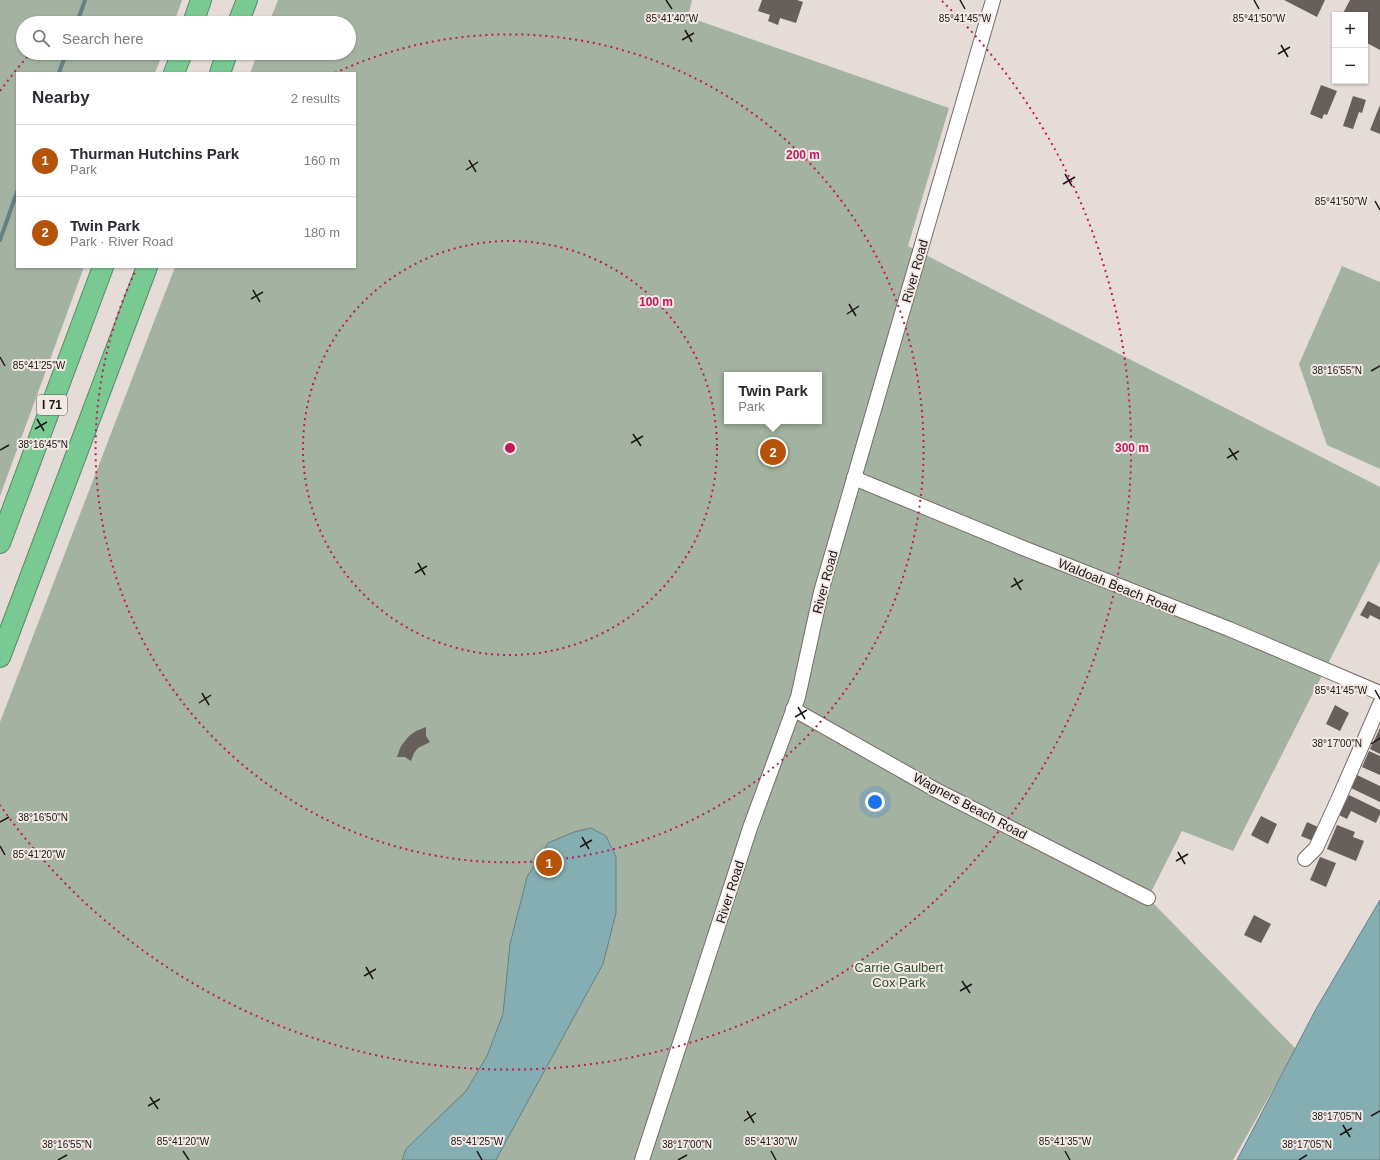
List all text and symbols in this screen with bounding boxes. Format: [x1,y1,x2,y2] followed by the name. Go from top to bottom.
[1332,12,1368,84] map controls
[1332,12,1368,48] button: +
[646,13,699,24] text: 85°41'40"W
[939,13,992,24] text: 85°41'45"W
[1233,13,1286,24] text: 85°41'50"W
[16,16,356,60] search box
[30,27,52,49] icon: search
[62,30,144,47] text: Search here
[1332,48,1368,84] button: −
[32,88,90,107] text: Nearby
[291,91,340,106] text: 2 results
[70,145,239,162] text: Thurman Hutchins Park
[786,148,820,162] text: 200 m
[41,153,49,168] text: 1
[304,153,340,168] text: 160 m
[70,162,97,177] text: Park
[1315,196,1368,207] text: 85°41'50"W
[70,217,140,234] text: Twin Park
[41,225,49,240] text: 2
[304,225,340,240] text: 180 m
[70,234,173,249] text: Park · River Road
[899,238,931,304] street label: River Road
[639,295,673,309] text: 100 m
[13,360,66,371] text: 85°41'25"W
[1312,365,1362,376] text: 38°16'55"N
[724,372,822,424] popup
[738,382,808,399] text: Twin Park
[37,395,67,415] road number: I 71
[738,399,765,414] text: Park
[760,437,786,467] pin: 2
[18,439,68,450] text: 38°16'45"N
[503,441,517,455] centre of rings
[1115,441,1149,455] text: 300 m
[809,549,841,615] street label: River Road
[1056,555,1178,617] street label: Waldoah Beach Road
[1315,685,1368,696] text: 85°41'45"W
[1312,738,1362,749] text: 38°17'00"N
[911,770,1029,842] street label: Wagners Beach Road
[865,792,885,812] your location
[18,812,68,823] text: 38°16'50"N
[536,848,562,878] pin: 1
[13,849,66,860] text: 85°41'20"W
[713,859,747,925] street label: River Road
[855,960,944,990] park label: Carrie Gaulbert Cox Park
[1312,1111,1362,1122] text: 38°17'05"N
[157,1136,210,1147] text: 85°41'20"W
[451,1136,504,1147] text: 85°41'25"W
[745,1136,798,1147] text: 85°41'30"W
[1039,1136,1092,1147] text: 85°41'35"W
[42,1139,92,1150] text: 38°16'55"N
[662,1139,712,1150] text: 38°17'00"N
[1282,1139,1332,1150] text: 38°17'05"N

